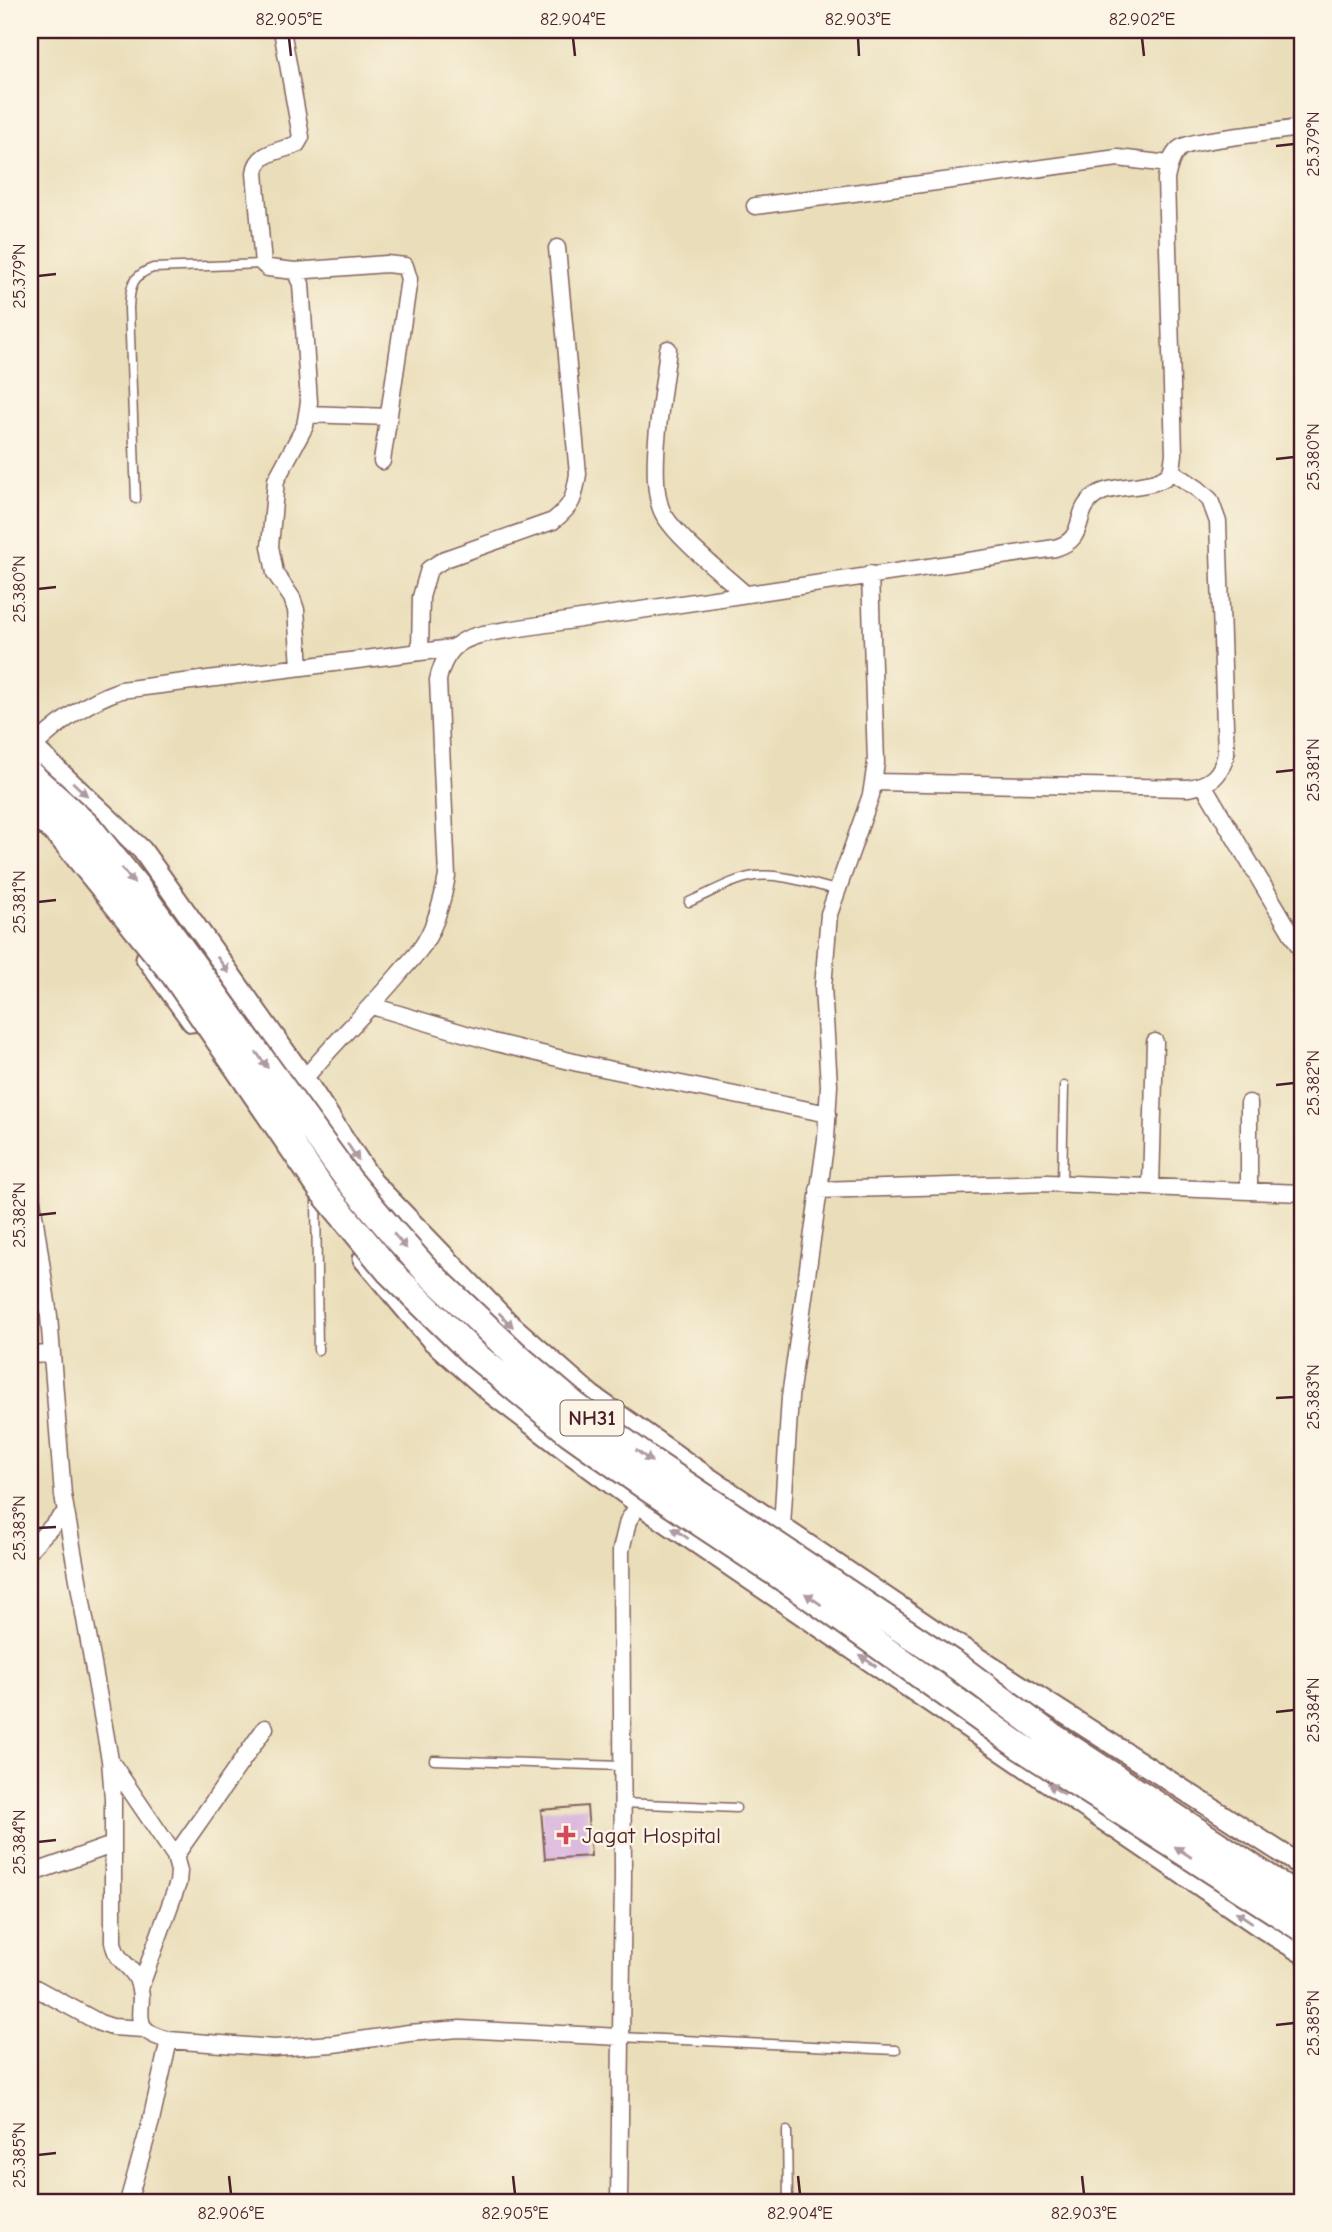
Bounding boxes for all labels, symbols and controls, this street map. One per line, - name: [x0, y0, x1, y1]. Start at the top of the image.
- text: 82.905°E: [255, 9, 323, 30]
- text: 82.904°E: [540, 9, 606, 30]
- text: 82.903°E: [825, 9, 891, 30]
- text: 82.902°E: [1109, 9, 1175, 30]
- text: 25.379°N: [1303, 111, 1324, 177]
- text: 25.379°N: [9, 243, 30, 309]
- text: 25.380°N: [1303, 423, 1324, 491]
- text: 25.380°N: [9, 555, 30, 623]
- text: 25.381°N: [1303, 738, 1324, 802]
- one-way arrow: [71, 781, 88, 797]
- one-way arrow: [120, 868, 135, 885]
- text: 25.381°N: [9, 870, 30, 934]
- one-way arrow: [216, 956, 230, 974]
- text: 25.382°N: [1303, 1050, 1324, 1116]
- one-way arrow: [255, 1051, 269, 1069]
- one-way arrow: [347, 1142, 360, 1162]
- text: 25.382°N: [9, 1182, 30, 1248]
- one-way arrow: [392, 1232, 408, 1250]
- one-way arrow: [497, 1311, 514, 1327]
- text: 25.383°N: [1303, 1364, 1324, 1430]
- road number: NH31: [560, 1400, 624, 1436]
- one-way arrow: [635, 1448, 653, 1462]
- text: 25.383°N: [9, 1495, 30, 1561]
- one-way arrow: [670, 1526, 690, 1539]
- one-way arrow: [804, 1592, 822, 1606]
- one-way arrow: [859, 1654, 877, 1668]
- text: 25.384°N: [1303, 1677, 1324, 1743]
- one-way arrow: [1047, 1782, 1065, 1796]
- text: 25.384°N: [9, 1809, 30, 1875]
- place label: Jagat Hospital: [582, 1822, 721, 1849]
- marker: Jagat Hospital: [556, 1825, 576, 1845]
- one-way arrow: [1173, 1845, 1192, 1858]
- one-way arrow: [1235, 1910, 1253, 1924]
- text: 25.385°N: [1303, 1990, 1324, 2056]
- text: 25.385°N: [9, 2122, 30, 2188]
- text: 82.906°E: [197, 2203, 265, 2224]
- text: 82.905°E: [481, 2203, 549, 2224]
- text: 82.904°E: [767, 2203, 833, 2224]
- text: 82.903°E: [1051, 2203, 1117, 2224]

